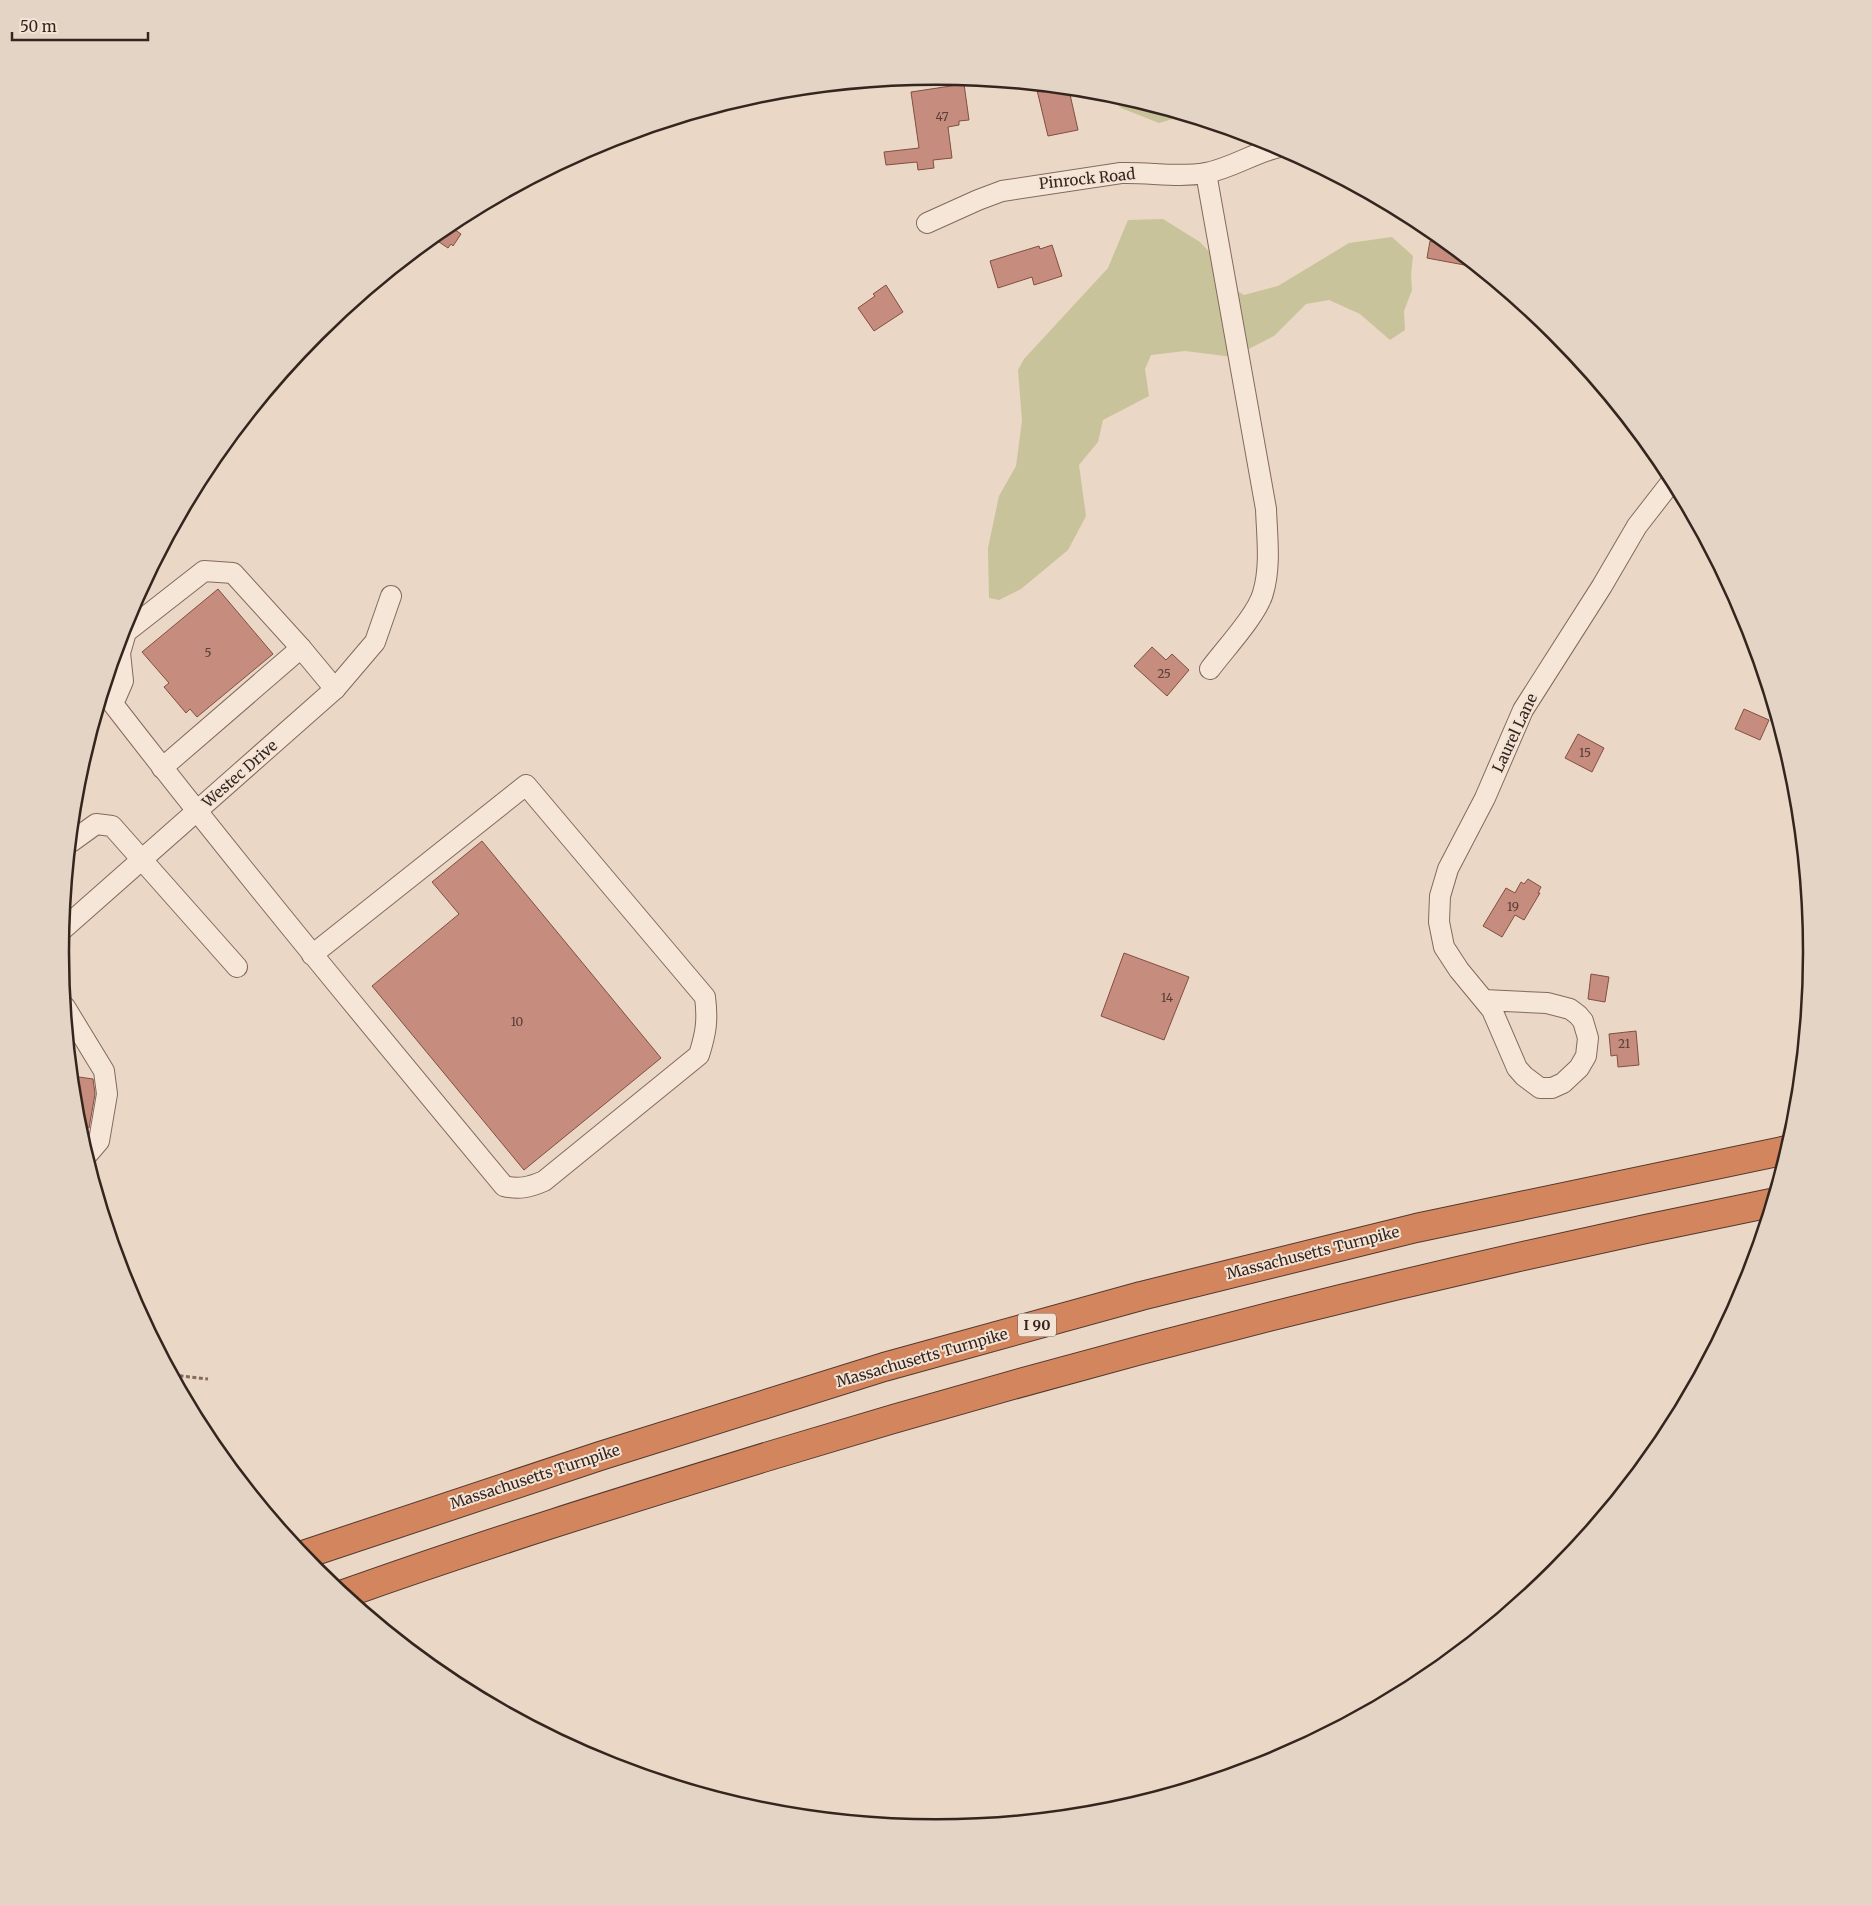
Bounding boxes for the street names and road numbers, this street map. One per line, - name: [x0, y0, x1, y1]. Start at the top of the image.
- street label: Pinrock Road: [1038, 164, 1136, 193]
- street label: Laurel Lane: [1488, 690, 1541, 775]
- street label: Westec Drive: [197, 736, 281, 812]
- street label: Massachusetts Turnpike: [1224, 1222, 1401, 1283]
- road number: I 90: [1018, 1314, 1056, 1336]
- street label: Massachusetts Turnpike: [834, 1324, 1010, 1391]
- street label: Massachusetts Turnpike: [448, 1440, 622, 1513]

